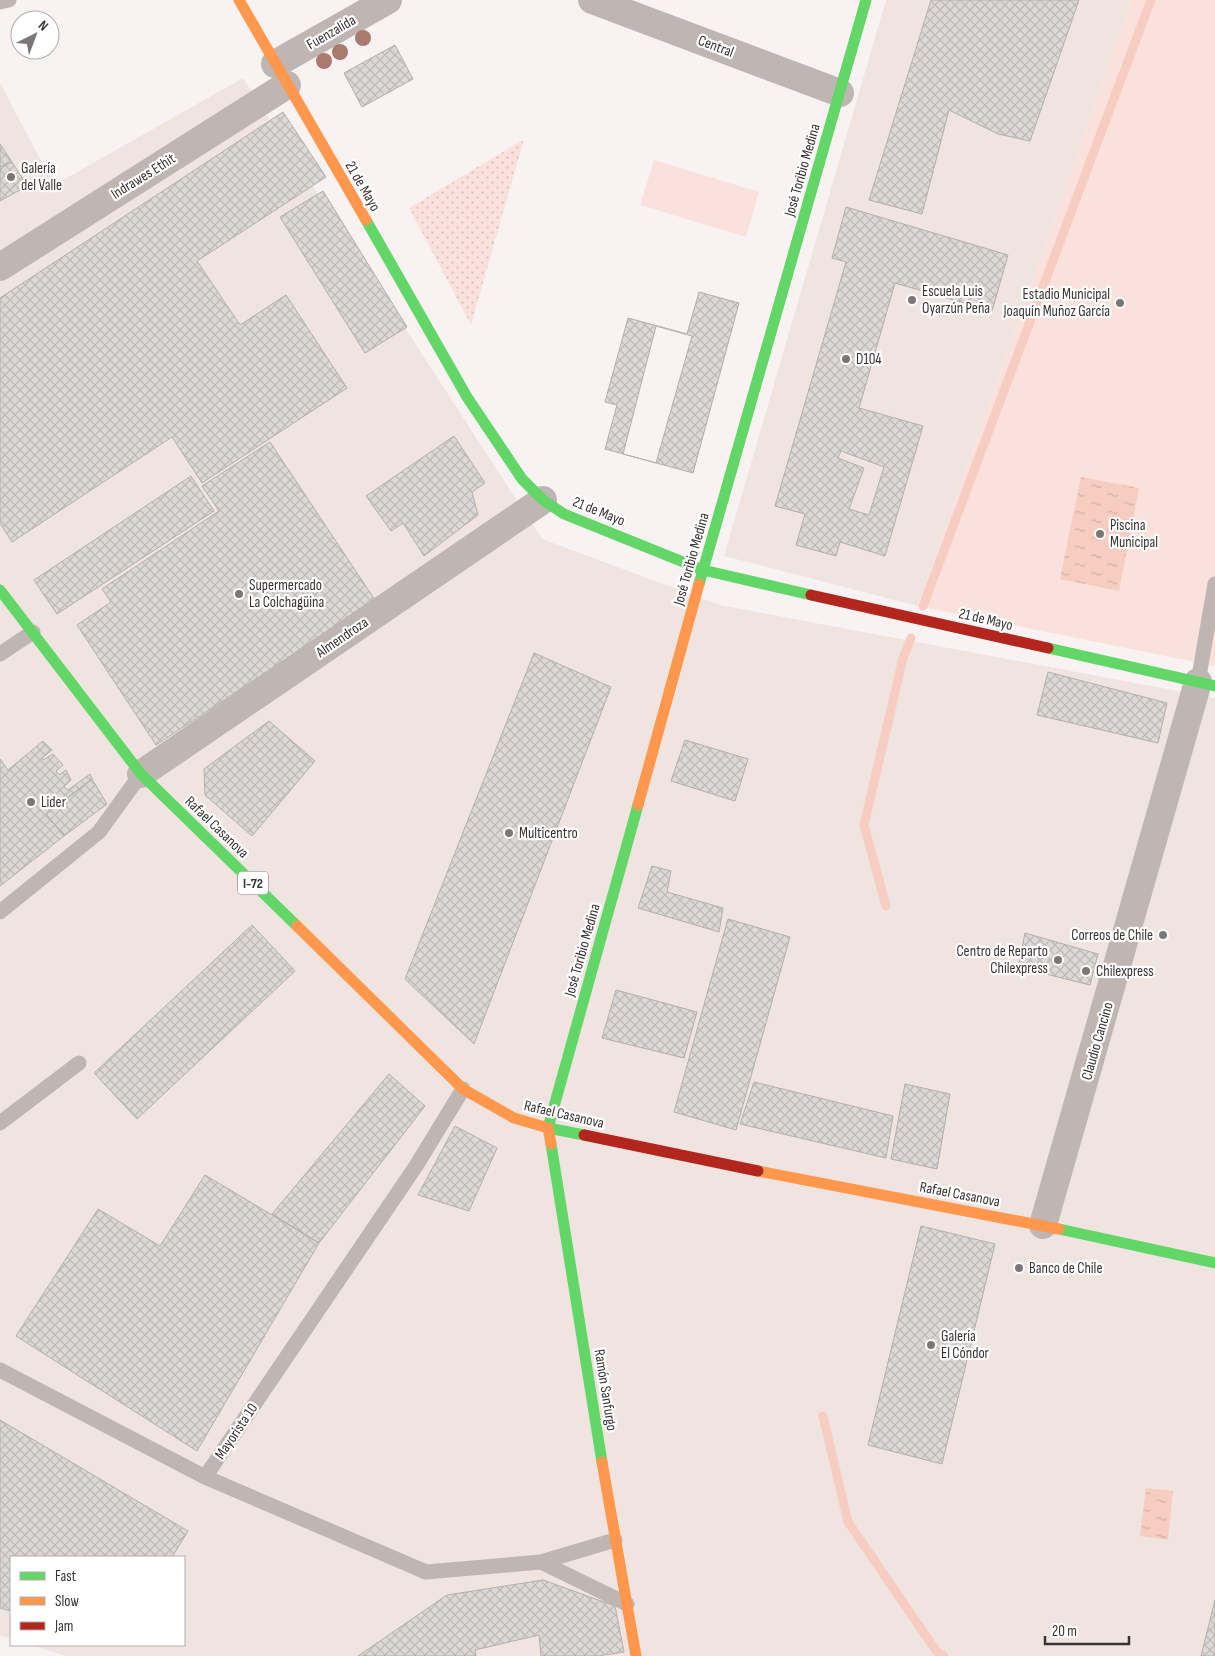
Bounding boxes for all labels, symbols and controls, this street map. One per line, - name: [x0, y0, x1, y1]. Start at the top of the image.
- north arrow: [10, 10, 60, 60]
- street label: Fuenzalida: [303, 11, 359, 54]
- text: N: [35, 17, 52, 35]
- street label: Central: [695, 31, 736, 62]
- street label: José Toribio Medina: [780, 121, 825, 220]
- street label: Indrawes Ethit: [108, 149, 179, 204]
- street label: 21 de Mayo: [341, 158, 385, 215]
- place label: Galería del Valle: [21, 159, 62, 195]
- marker: Galería del Valle: [5, 171, 17, 183]
- place label: Escuela Luis Oyarzún Peña: [922, 282, 990, 318]
- place label: Estadio Municipal Joaquín Muñoz García: [1003, 285, 1110, 321]
- marker: Escuela Luis Oyarzún Peña: [906, 294, 918, 306]
- marker: Estadio Municipal Joaquín Muñoz García: [1114, 297, 1126, 309]
- place label: D104: [856, 350, 882, 369]
- marker: D104: [840, 353, 852, 365]
- street label: 21 de Mayo: [570, 492, 628, 531]
- street label: José Toribio Medina: [669, 510, 714, 609]
- place label: Piscina Municipal: [1110, 516, 1158, 552]
- marker: Piscina Municipal: [1094, 528, 1106, 540]
- place label: Supermercado La Colchagüina: [249, 576, 325, 612]
- marker: Supermercado La Colchagüina: [233, 588, 245, 600]
- street label: 21 de Mayo: [957, 604, 1015, 635]
- street label: Almendroza: [312, 613, 372, 662]
- street label: Rafael Casanova: [181, 792, 253, 863]
- place label: Lider: [41, 793, 67, 812]
- marker: Lider: [25, 796, 37, 808]
- place label: Multicentro: [519, 824, 578, 843]
- marker: Multicentro: [503, 827, 515, 839]
- road number: I-72: [238, 871, 268, 894]
- street label: José Toribio Medina: [560, 901, 605, 1000]
- place label: Correos de Chile: [1071, 926, 1153, 945]
- marker: Correos de Chile: [1157, 929, 1169, 941]
- place label: Centro de Reparto Chilexpress: [956, 942, 1048, 978]
- marker: Centro de Reparto Chilexpress: [1052, 954, 1064, 966]
- place label: Chilexpress: [1096, 962, 1154, 981]
- marker: Chilexpress: [1080, 965, 1092, 977]
- street label: Claudio Cancino: [1077, 1000, 1118, 1082]
- street label: Rafael Casanova: [522, 1096, 606, 1133]
- street label: Rafael Casanova: [918, 1177, 1002, 1212]
- place label: Banco de Chile: [1029, 1259, 1102, 1278]
- marker: Banco de Chile: [1013, 1262, 1025, 1274]
- place label: Galería El Cóndor: [941, 1327, 990, 1363]
- marker: Galería El Cóndor: [925, 1339, 937, 1351]
- street label: Ramón Sanfurgo: [590, 1348, 621, 1432]
- street label: Mayorista 10: [211, 1400, 262, 1463]
- legend: [10, 1556, 185, 1646]
- text: Fast: [55, 1567, 77, 1586]
- text: Slow: [55, 1592, 79, 1611]
- scale bar: [1045, 1614, 1129, 1646]
- text: Jam: [54, 1617, 73, 1636]
- text: 20 m: [1052, 1622, 1077, 1641]

